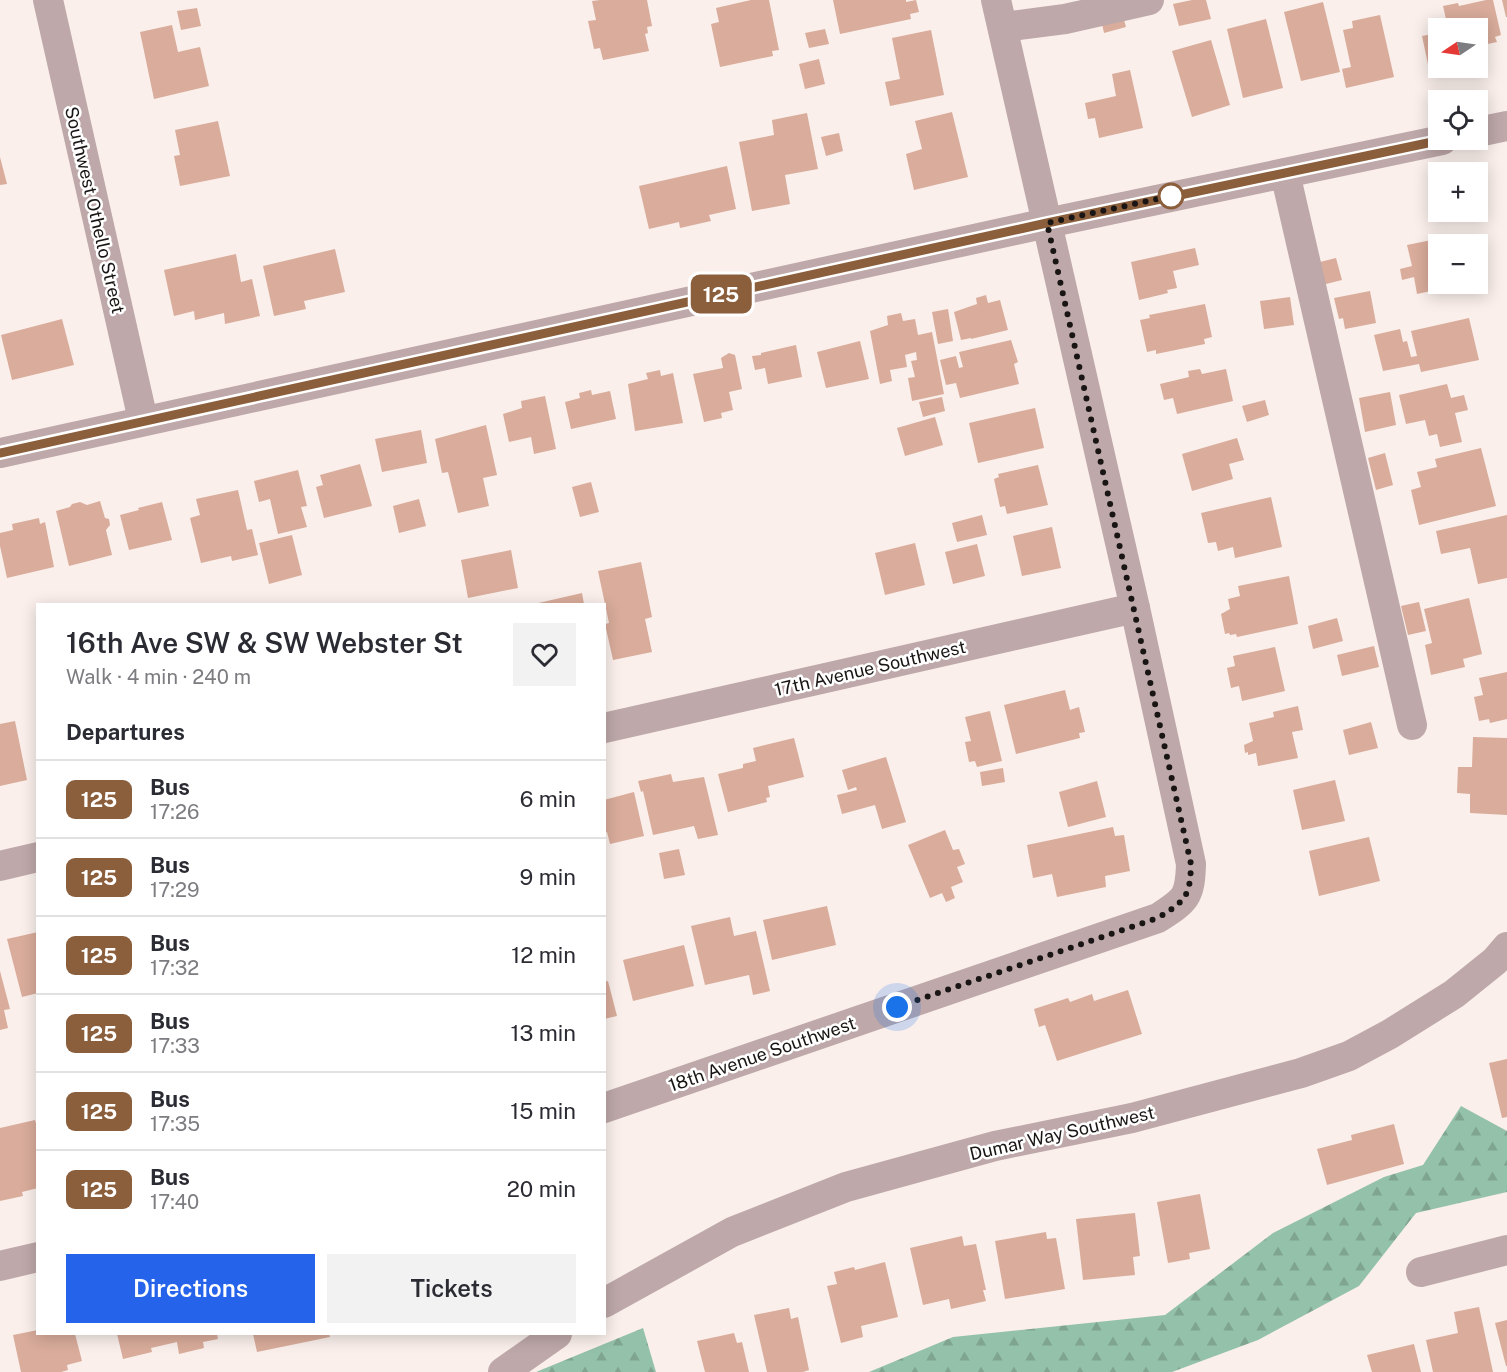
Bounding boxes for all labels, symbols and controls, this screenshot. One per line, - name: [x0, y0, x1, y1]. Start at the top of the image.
- north arrow: [1428, 18, 1488, 78]
- map controls: [1428, 18, 1488, 294]
- button: locate: [1428, 90, 1488, 150]
- street label: Southwest Othello Street: [61, 104, 129, 316]
- button: +: [1428, 162, 1488, 222]
- unlabelled marker: [1158, 183, 1184, 209]
- button: −: [1428, 234, 1488, 294]
- line badge: 125: [686, 274, 756, 314]
- text: 125: [703, 282, 739, 307]
- button: heart: [513, 623, 576, 686]
- text: 16th Ave SW & SW Webster St: [66, 626, 463, 659]
- street label: 17th Avenue Southwest: [772, 636, 968, 700]
- text: Walk · 4 min · 240 m: [66, 665, 251, 689]
- text: Departures: [66, 719, 185, 745]
- text: Bus: [150, 774, 190, 800]
- text: 6 min: [520, 786, 576, 812]
- text: 125: [81, 787, 117, 812]
- text: 17:26: [150, 800, 199, 824]
- text: Bus: [150, 852, 190, 878]
- text: 9 min: [520, 864, 576, 890]
- text: 125: [81, 865, 117, 890]
- text: 17:29: [150, 878, 199, 902]
- text: Bus: [150, 930, 190, 956]
- text: 12 min: [511, 942, 576, 968]
- text: 125: [81, 943, 117, 968]
- text: 17:32: [150, 956, 199, 980]
- your location: [882, 992, 912, 1022]
- text: Bus: [150, 1008, 190, 1034]
- street label: 18th Avenue Southwest: [666, 1012, 858, 1096]
- text: 13 min: [511, 1020, 576, 1046]
- text: 125: [81, 1021, 117, 1046]
- text: 17:33: [150, 1034, 200, 1058]
- text: Bus: [150, 1086, 190, 1112]
- text: 15 min: [510, 1098, 576, 1124]
- text: 125: [81, 1099, 117, 1124]
- street label: Dumar Way Southwest: [967, 1101, 1157, 1165]
- text: 17:35: [150, 1112, 200, 1136]
- text: Bus: [150, 1164, 190, 1190]
- text: 20 min: [507, 1176, 576, 1202]
- text: 125: [81, 1177, 117, 1202]
- text: 17:40: [150, 1190, 199, 1214]
- button: Directions: [66, 1254, 315, 1323]
- button: Tickets: [327, 1254, 576, 1323]

